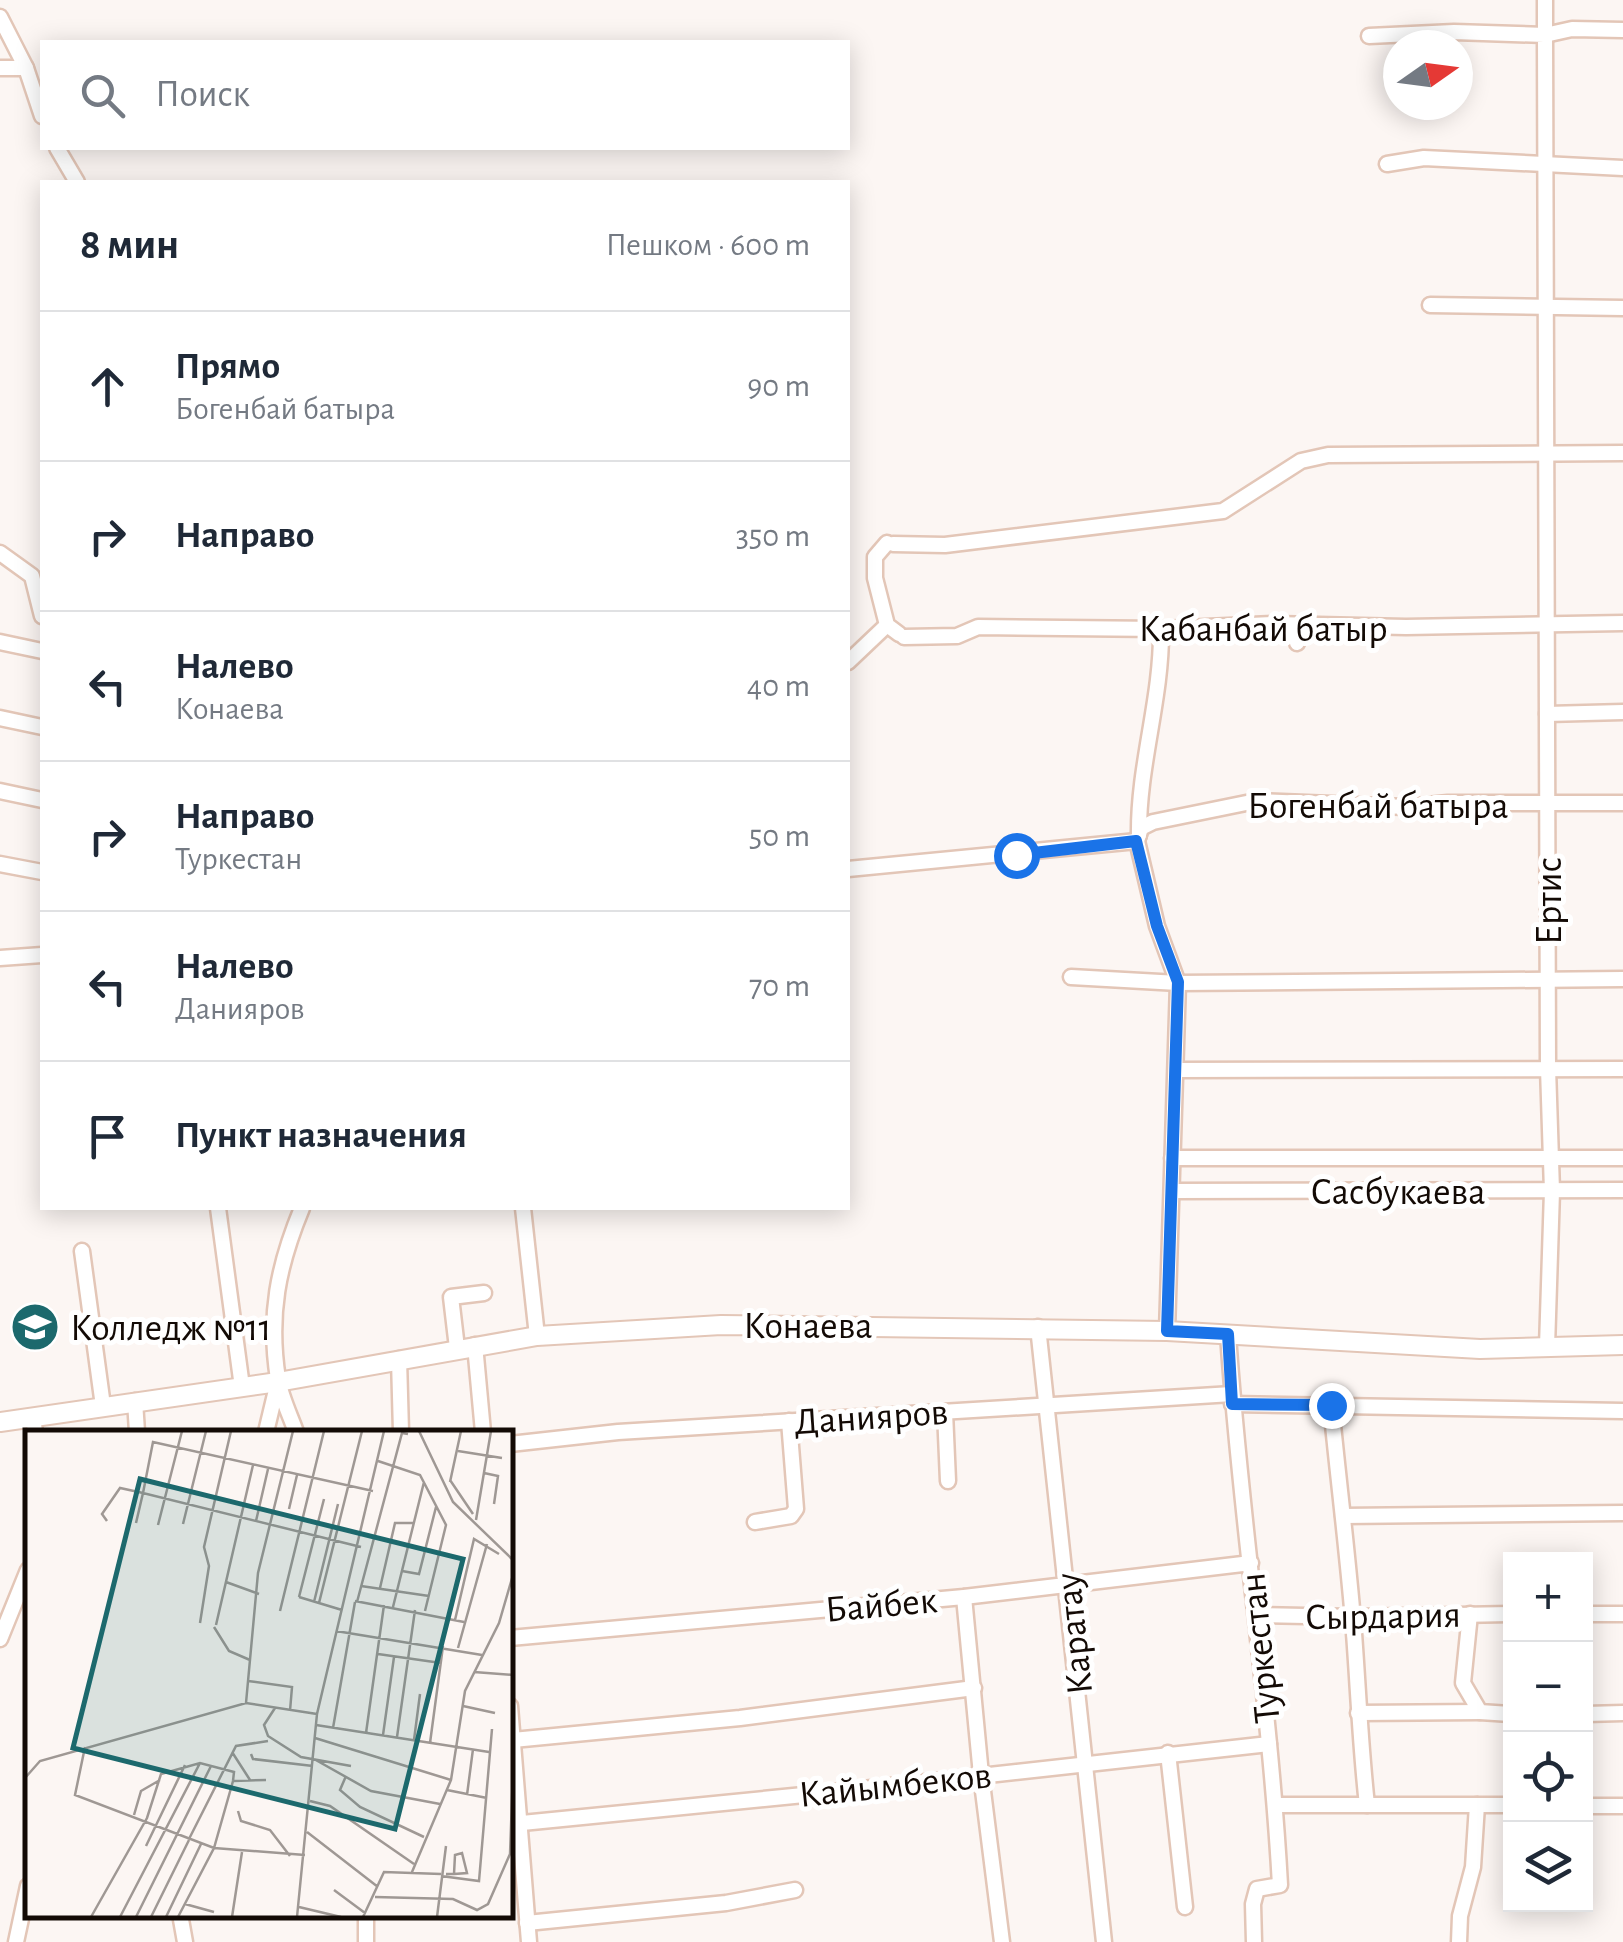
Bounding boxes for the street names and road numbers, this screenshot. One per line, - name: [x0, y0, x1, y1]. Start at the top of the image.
- street label: Кабанбай батыр: [1138, 611, 1388, 649]
- street label: Богенбай батыра: [1247, 788, 1509, 826]
- street label: Ертис: [1531, 857, 1569, 945]
- street label: Сасбукаева: [1310, 1174, 1486, 1212]
- street label: Конаева: [743, 1308, 873, 1346]
- street label: Данияров: [793, 1394, 949, 1442]
- street label: Каратау: [1050, 1571, 1100, 1696]
- street label: Туркестан: [1234, 1571, 1288, 1725]
- street label: Байбек: [824, 1582, 939, 1630]
- street label: Сырдария: [1305, 1597, 1461, 1637]
- street label: Кайымбеков: [797, 1757, 993, 1815]

